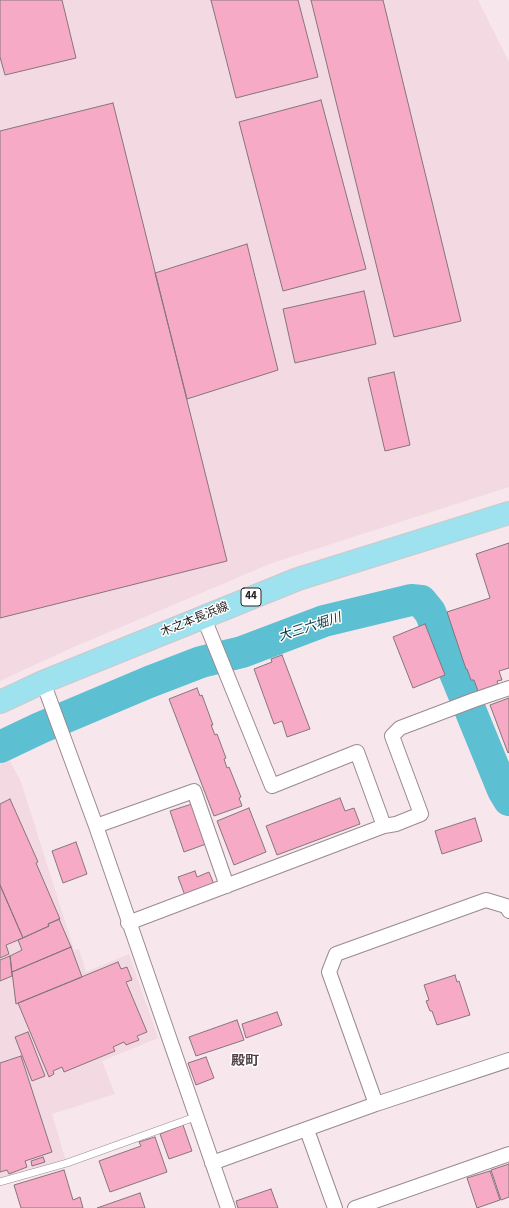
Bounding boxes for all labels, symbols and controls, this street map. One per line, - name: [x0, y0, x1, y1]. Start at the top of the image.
- road number: 44: [241, 588, 261, 606]
- street label: 木之本長浜線: [159, 600, 231, 640]
- water label: 大三六堀川: [277, 611, 343, 645]
- district label: 殿町: [231, 1054, 259, 1070]

